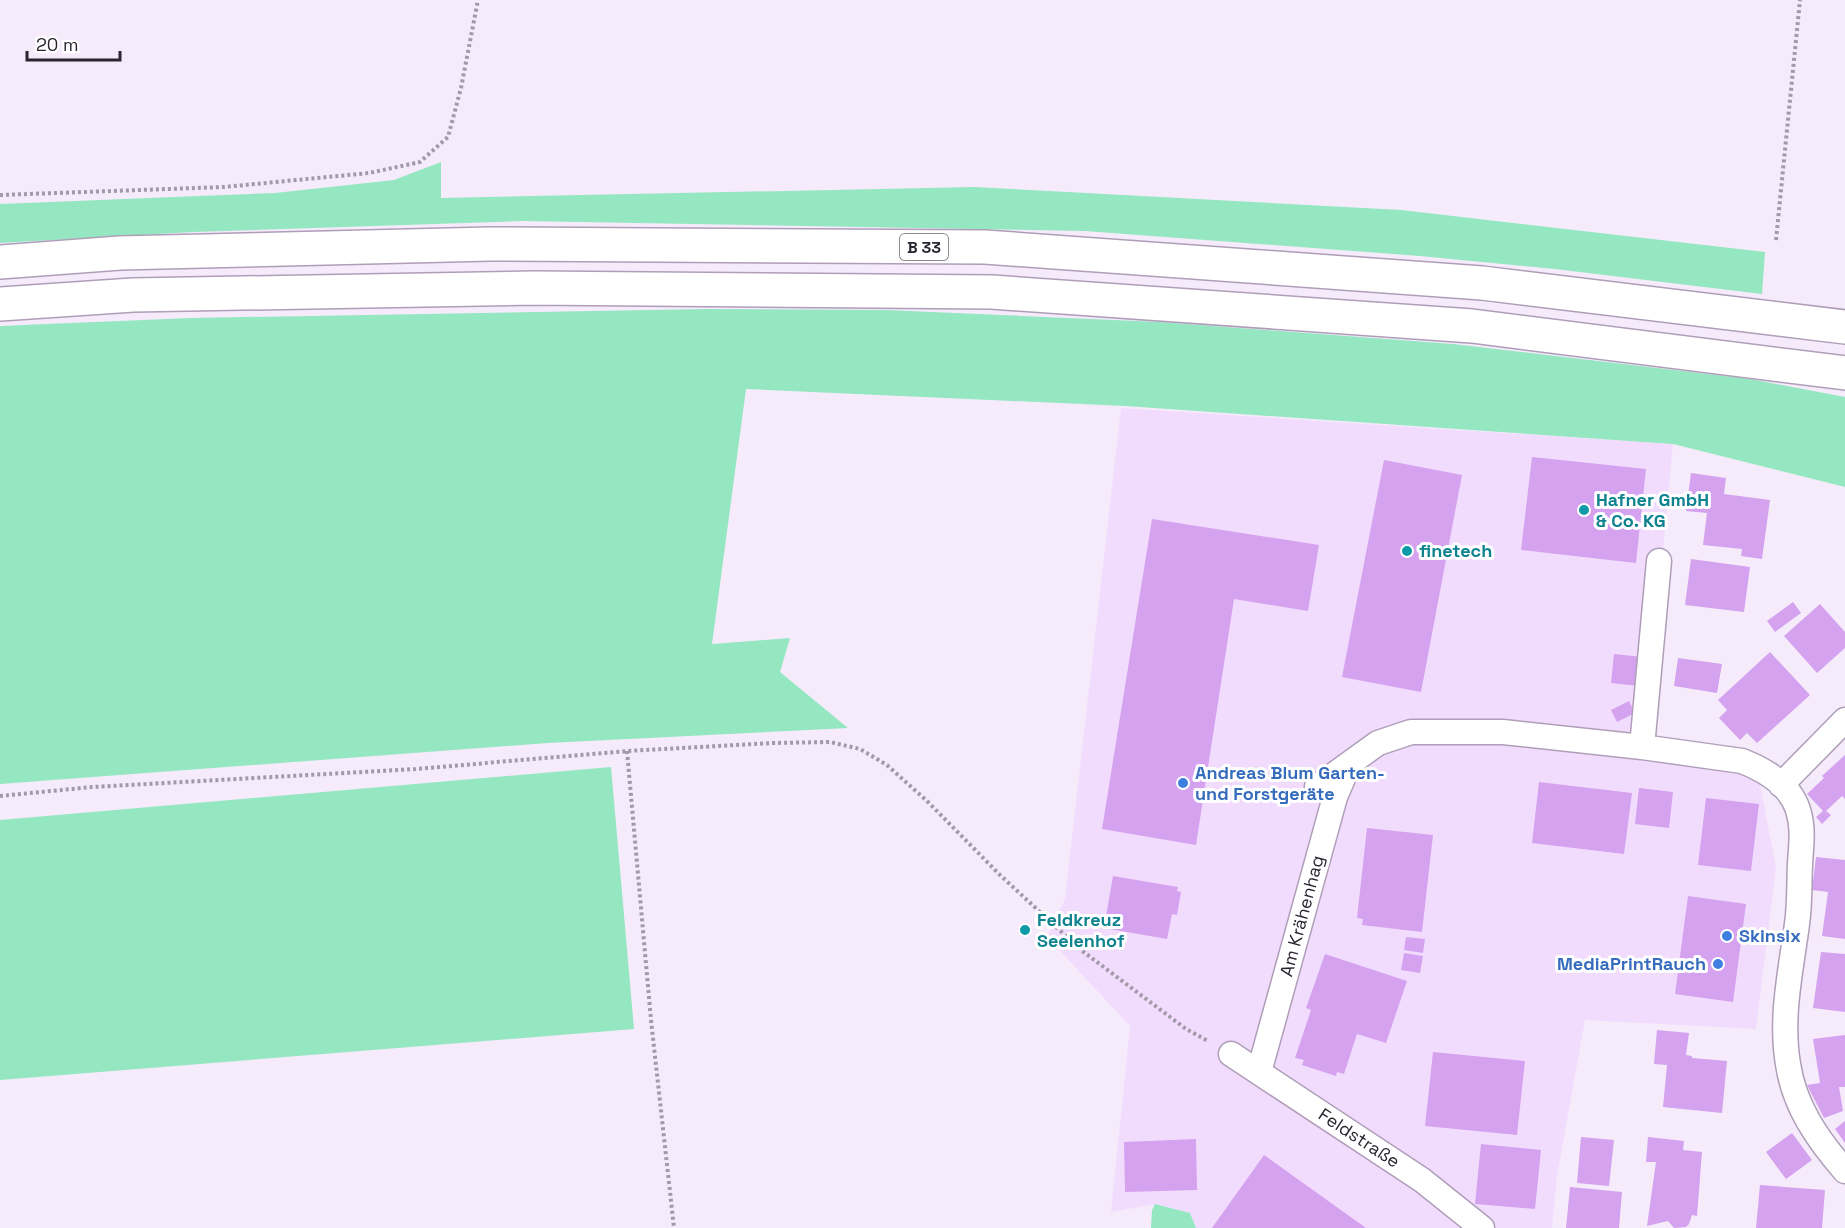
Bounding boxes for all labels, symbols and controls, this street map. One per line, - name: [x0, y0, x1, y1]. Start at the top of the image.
- scale bar: [27, 24, 120, 62]
- text: 20 m: [36, 33, 79, 56]
- road number: B 33: [900, 234, 948, 260]
- place label: Hafner GmbH & Co. KG: [1596, 488, 1709, 532]
- marker: Hafner GmbH & Co. KG: [1577, 503, 1591, 517]
- place label: finetech: [1419, 539, 1492, 562]
- marker: finetech: [1400, 544, 1414, 558]
- place label: Andreas Blum Garten- und Forstgeräte: [1195, 761, 1385, 805]
- marker: Andreas Blum Garten- und Forstgeräte: [1176, 776, 1190, 790]
- street label: Am Krähenhag: [1274, 853, 1329, 979]
- place label: Feldkreuz Seelenhof: [1037, 908, 1125, 952]
- marker: Feldkreuz Seelenhof: [1018, 923, 1032, 937]
- place label: Skinsix: [1739, 924, 1801, 947]
- marker: Skinsix: [1720, 929, 1734, 943]
- place label: MediaPrintRauch: [1557, 952, 1706, 975]
- marker: MediaPrintRauch: [1711, 957, 1725, 971]
- street label: Feldstraße: [1314, 1103, 1404, 1172]

